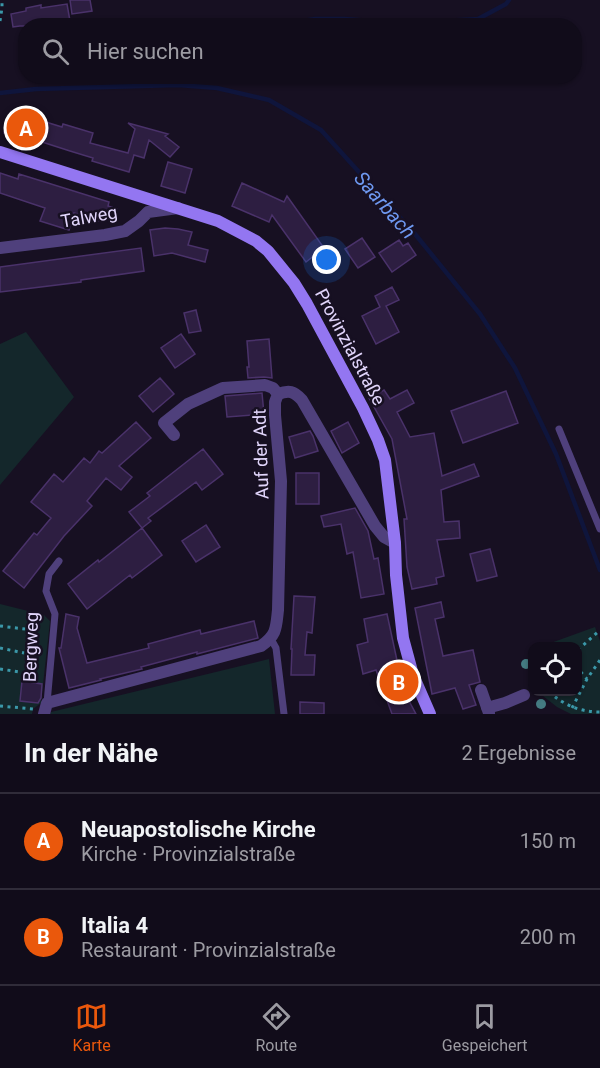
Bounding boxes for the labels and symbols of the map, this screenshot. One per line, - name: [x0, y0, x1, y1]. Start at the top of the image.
- pin: A: [6, 106, 46, 150]
- water label: Saarbach: [349, 166, 421, 244]
- street label: Talweg: [59, 201, 119, 232]
- your location: [312, 245, 341, 274]
- street label: Provinzialstraße: [311, 285, 390, 409]
- street label: Auf der Adt: [248, 408, 273, 500]
- street label: Bergweg: [19, 612, 42, 682]
- pin: B: [380, 660, 418, 704]

